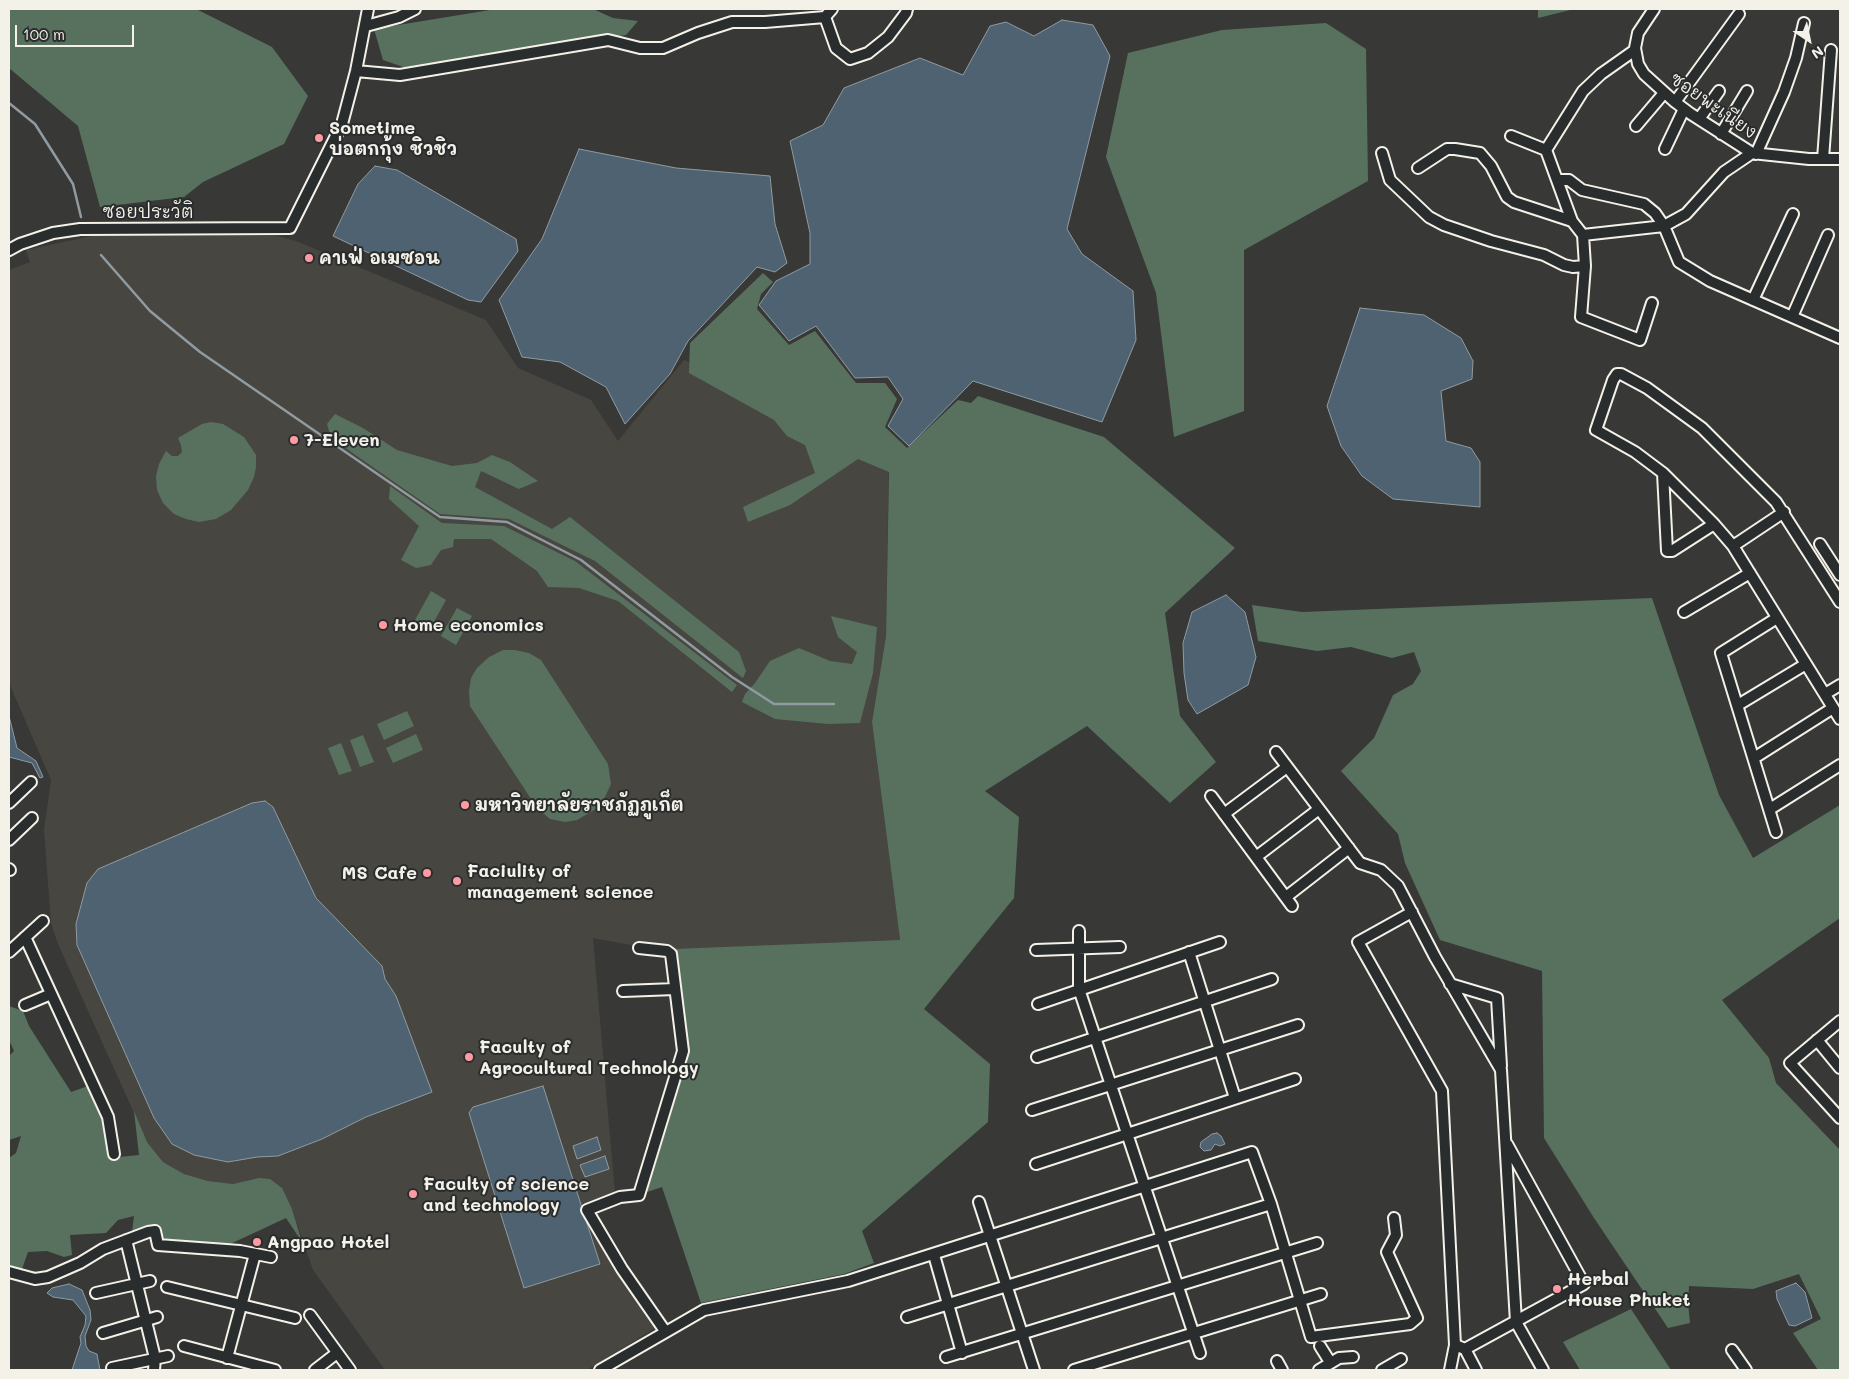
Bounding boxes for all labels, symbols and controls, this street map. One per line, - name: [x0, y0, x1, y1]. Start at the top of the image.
- scale bar: [18, 15, 136, 47]
- north arrow: [1784, 15, 1834, 65]
- text: 100 m: [23, 24, 65, 44]
- text: N: [1808, 42, 1827, 64]
- street label: ซอยพะเนียง: [1666, 68, 1760, 144]
- place label: Sometime บ่อตกกุ้ง ชิวชิว: [329, 117, 457, 160]
- marker: Sometime บ่อตกกุ้ง ชิวชิว: [313, 132, 325, 144]
- street label: ซอยประวัติ: [102, 201, 194, 223]
- place label: คาเฟ่ อเมซอน: [319, 247, 440, 269]
- marker: คาเฟ่ อเมซอน: [303, 252, 315, 264]
- place label: 7-Eleven: [304, 429, 380, 451]
- marker: 7-Eleven: [288, 434, 300, 446]
- place label: Home economics: [393, 614, 544, 636]
- marker: Home economics: [377, 619, 389, 631]
- place label: มหาวิทยาลัยราชภัฏภูเก็ต: [475, 794, 684, 816]
- marker: มหาวิทยาลัยราชภัฏภูเก็ต: [459, 799, 471, 811]
- place label: Faciulity of management science: [467, 860, 653, 902]
- place label: MS Cafe: [342, 862, 417, 884]
- marker: MS Cafe: [421, 867, 433, 879]
- marker: Faciulity of management science: [451, 875, 463, 887]
- place label: Faculty of Agrocultural Technology: [479, 1036, 699, 1078]
- marker: Faculty of Agrocultural Technology: [463, 1051, 475, 1063]
- place label: Faculty of science and technology: [423, 1173, 589, 1216]
- marker: Faculty of science and technology: [407, 1188, 419, 1200]
- place label: Angpao Hotel: [267, 1231, 389, 1253]
- marker: Angpao Hotel: [251, 1236, 263, 1248]
- place label: Herbal House Phuket: [1567, 1268, 1690, 1310]
- marker: Herbal House Phuket: [1551, 1283, 1563, 1295]

